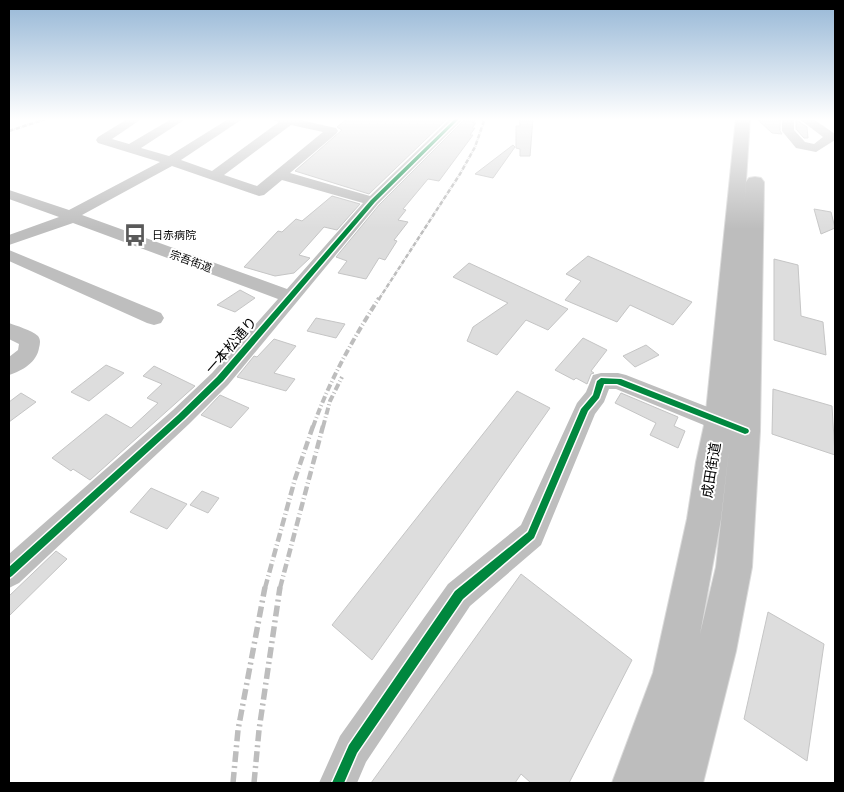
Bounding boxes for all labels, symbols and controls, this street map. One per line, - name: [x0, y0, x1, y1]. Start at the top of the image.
- bus stop icon: 日赤病院: [122, 222, 148, 248]
- place label: 日赤病院: [152, 228, 196, 241]
- street label: 宗吾街道: [168, 247, 214, 274]
- street label: 一本松通り: [201, 313, 260, 377]
- street label: 成田街道: [698, 441, 723, 499]

